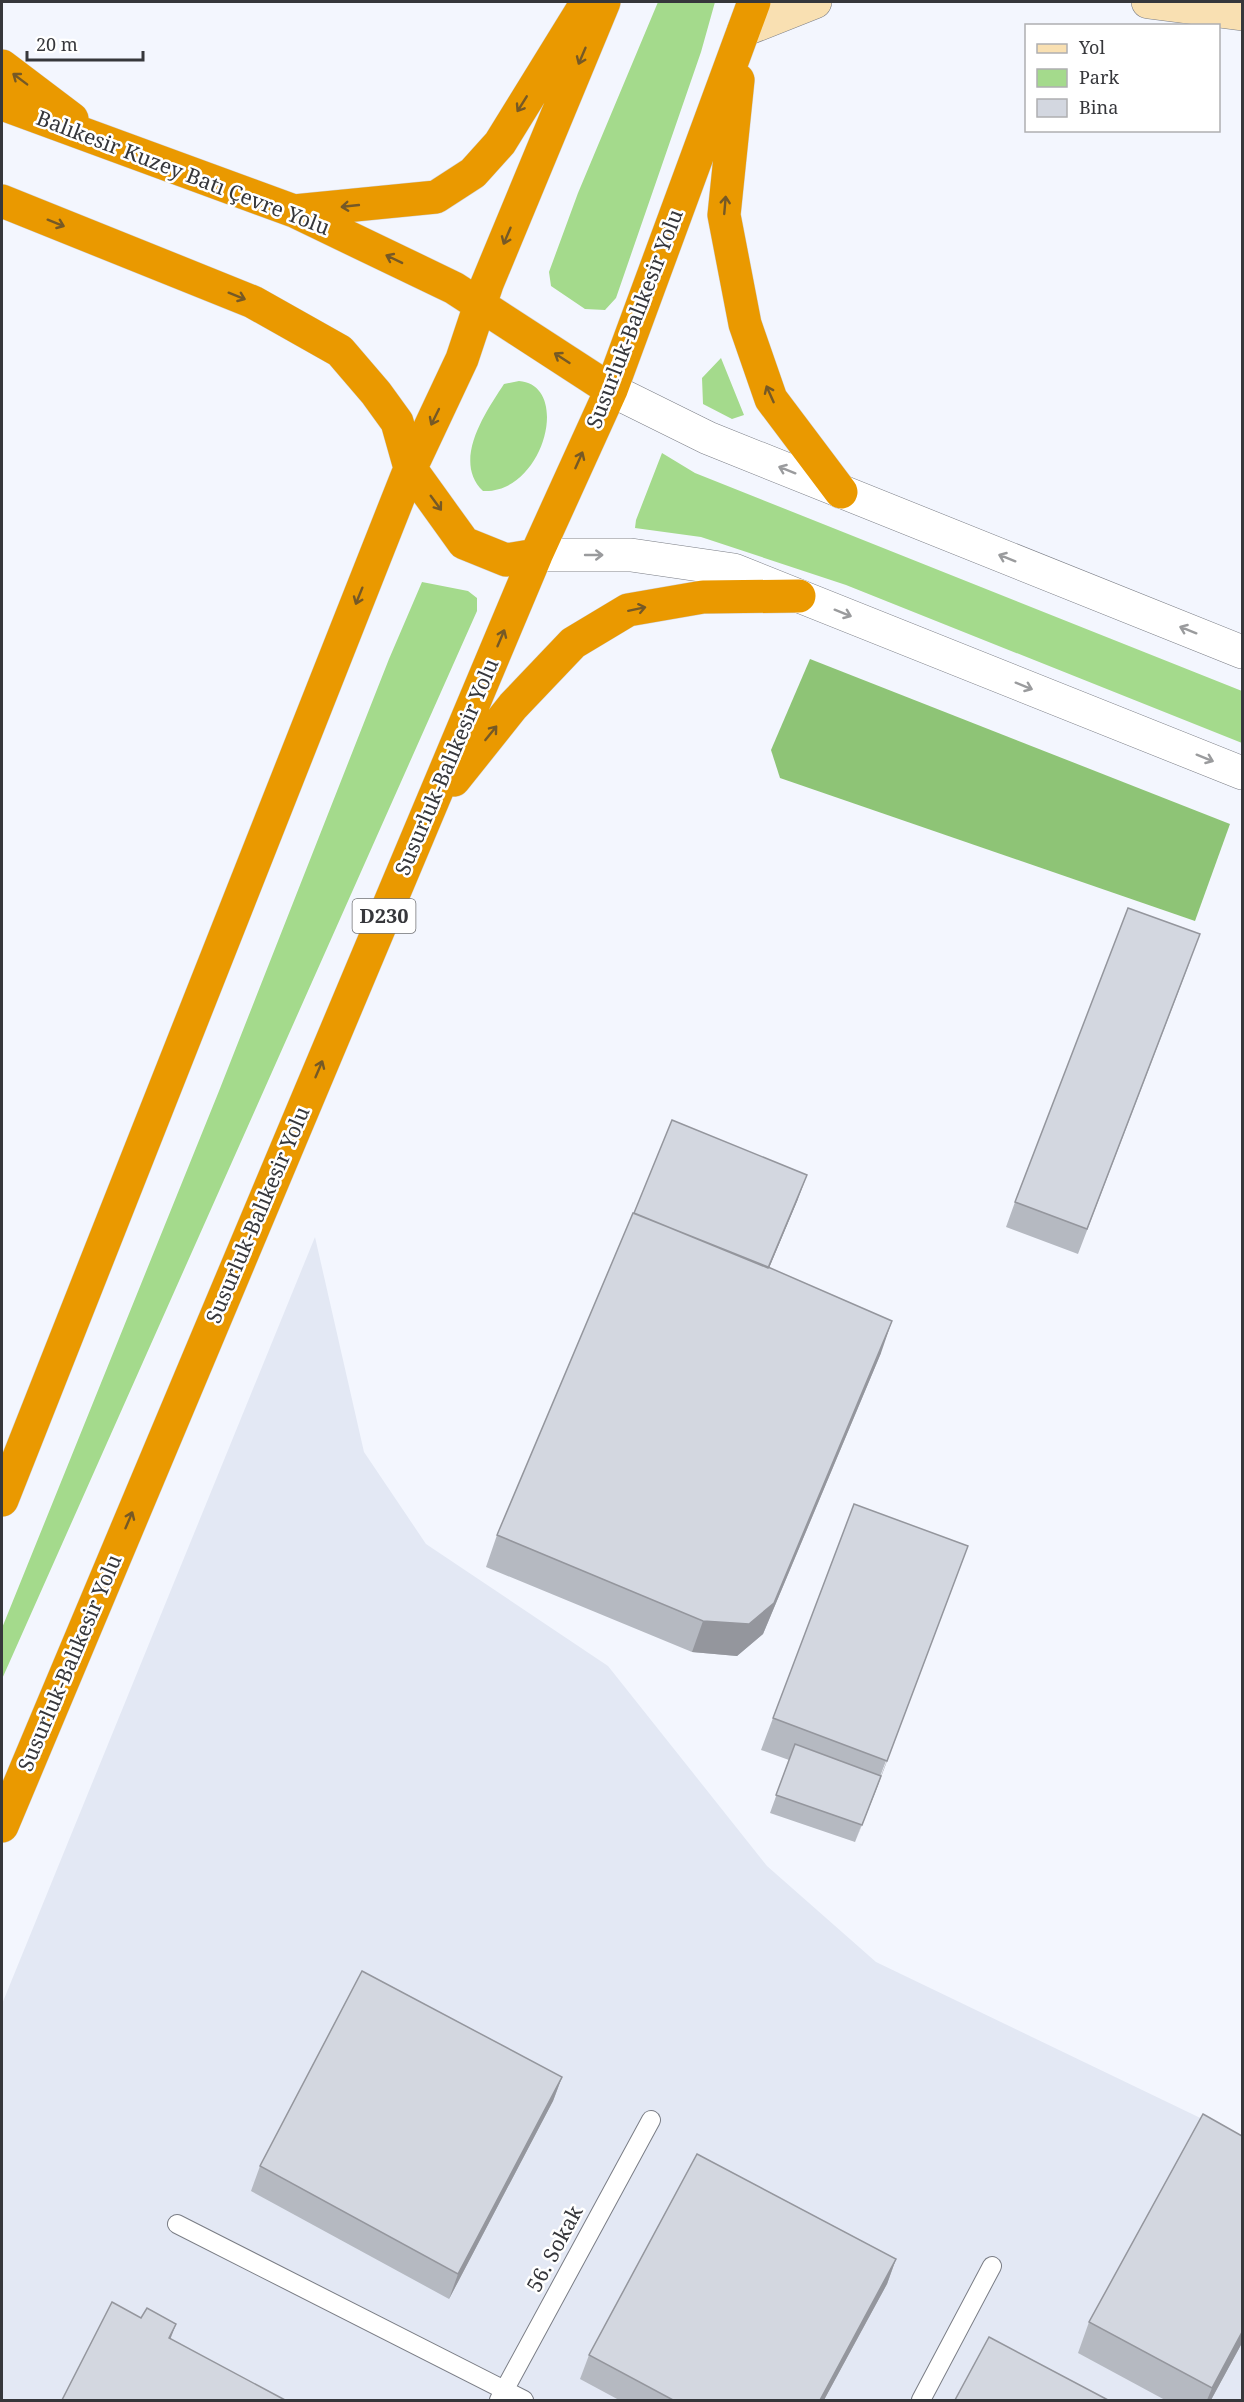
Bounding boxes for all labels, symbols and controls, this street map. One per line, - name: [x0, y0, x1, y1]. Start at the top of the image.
- scale bar: [27, 24, 142, 62]
- legend: [1025, 24, 1220, 132]
- text: 20 m: [36, 32, 78, 56]
- text: Yol: [1078, 35, 1105, 59]
- one-way arrow: [576, 46, 587, 64]
- text: Park: [1079, 65, 1119, 89]
- one-way arrow: [12, 73, 28, 86]
- text: Bina: [1079, 95, 1118, 119]
- one-way arrow: [516, 96, 529, 113]
- street label: Balıkesir Kuzey Batı Çevre Yolu: [33, 103, 334, 241]
- one-way arrow: [720, 196, 731, 216]
- one-way arrow: [340, 201, 360, 212]
- street label: Susurluk-Balıkesir Yolu: [579, 205, 689, 432]
- one-way arrow: [46, 218, 64, 229]
- one-way arrow: [501, 226, 512, 244]
- one-way arrow: [385, 253, 403, 265]
- one-way arrow: [227, 291, 245, 302]
- one-way arrow: [554, 352, 570, 364]
- one-way arrow: [764, 385, 776, 403]
- one-way arrow: [429, 407, 441, 425]
- one-way arrow: [574, 451, 585, 469]
- one-way arrow: [778, 464, 797, 475]
- one-way arrow: [430, 495, 442, 511]
- one-way arrow: [584, 549, 604, 561]
- one-way arrow: [998, 552, 1017, 563]
- one-way arrow: [353, 586, 364, 605]
- one-way arrow: [626, 603, 646, 614]
- one-way arrow: [833, 608, 852, 619]
- one-way arrow: [1179, 624, 1198, 635]
- one-way arrow: [496, 629, 507, 648]
- street label: Susurluk-Balıkesir Yolu: [388, 654, 505, 879]
- one-way arrow: [1014, 681, 1033, 692]
- one-way arrow: [484, 726, 497, 742]
- one-way arrow: [1195, 753, 1214, 764]
- road number: D230: [352, 899, 416, 933]
- one-way arrow: [314, 1061, 325, 1079]
- street label: Susurluk-Balıkesir Yolu: [199, 1102, 316, 1327]
- one-way arrow: [124, 1511, 135, 1530]
- street label: Susurluk-Balıkesir Yolu: [11, 1550, 128, 1775]
- street label: 56. Sokak: [520, 2200, 589, 2297]

